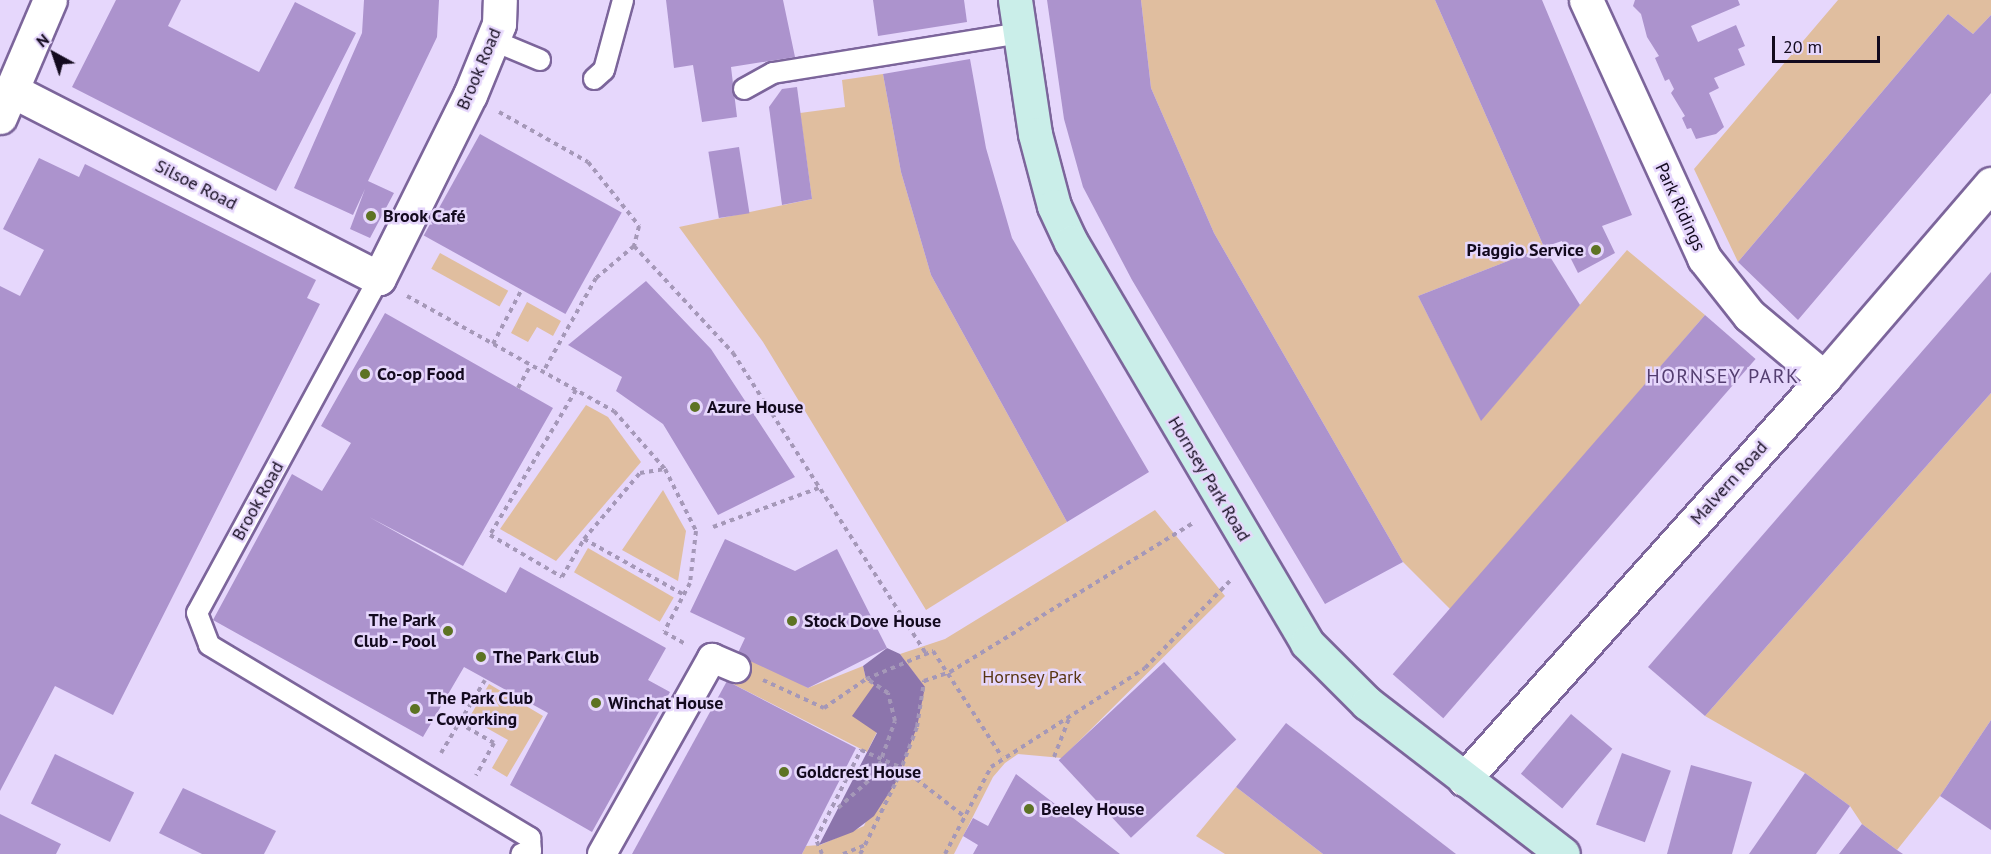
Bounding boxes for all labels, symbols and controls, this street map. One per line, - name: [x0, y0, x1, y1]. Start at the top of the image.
- north arrow: [24, 24, 84, 84]
- scale bar: [1775, 24, 1883, 62]
- street label: Brook Road: [452, 25, 506, 113]
- text: N: [32, 29, 53, 51]
- text: 20 m: [1783, 35, 1822, 58]
- street label: Silsoe Road: [151, 155, 241, 215]
- street label: Park Ridings: [1650, 159, 1710, 255]
- place label: Brook Café: [383, 205, 466, 227]
- marker: Brook Café: [364, 209, 378, 223]
- place label: Piaggio Service: [1467, 239, 1584, 261]
- marker: Piaggio Service: [1589, 243, 1603, 257]
- place label: Co-op Food: [377, 363, 465, 385]
- district label: HORNSEY PARK: [1646, 364, 1800, 388]
- marker: Co-op Food: [358, 367, 372, 381]
- place label: Azure House: [707, 396, 803, 418]
- marker: Azure House: [688, 400, 702, 414]
- street label: Hornsey Park Road: [1163, 412, 1255, 546]
- street label: Malvern Road: [1686, 437, 1772, 529]
- street label: Brook Road: [227, 458, 289, 544]
- place label: The Park Club - Pool: [351, 610, 436, 652]
- place label: Stock Dove House: [804, 610, 942, 632]
- marker: Stock Dove House: [785, 614, 799, 628]
- marker: The Park Club - Pool: [441, 624, 455, 638]
- place label: The Park Club: [493, 646, 600, 668]
- marker: The Park Club: [474, 650, 488, 664]
- park label: Hornsey Park: [982, 666, 1082, 688]
- place label: The Park Club - Coworking: [427, 688, 534, 730]
- place label: Winchat House: [608, 692, 723, 714]
- marker: Winchat House: [589, 696, 603, 710]
- marker: The Park Club - Coworking: [408, 702, 422, 716]
- place label: Goldcrest House: [796, 761, 921, 783]
- marker: Goldcrest House: [777, 765, 791, 779]
- place label: Beeley House: [1041, 798, 1145, 820]
- marker: Beeley House: [1022, 802, 1036, 816]

